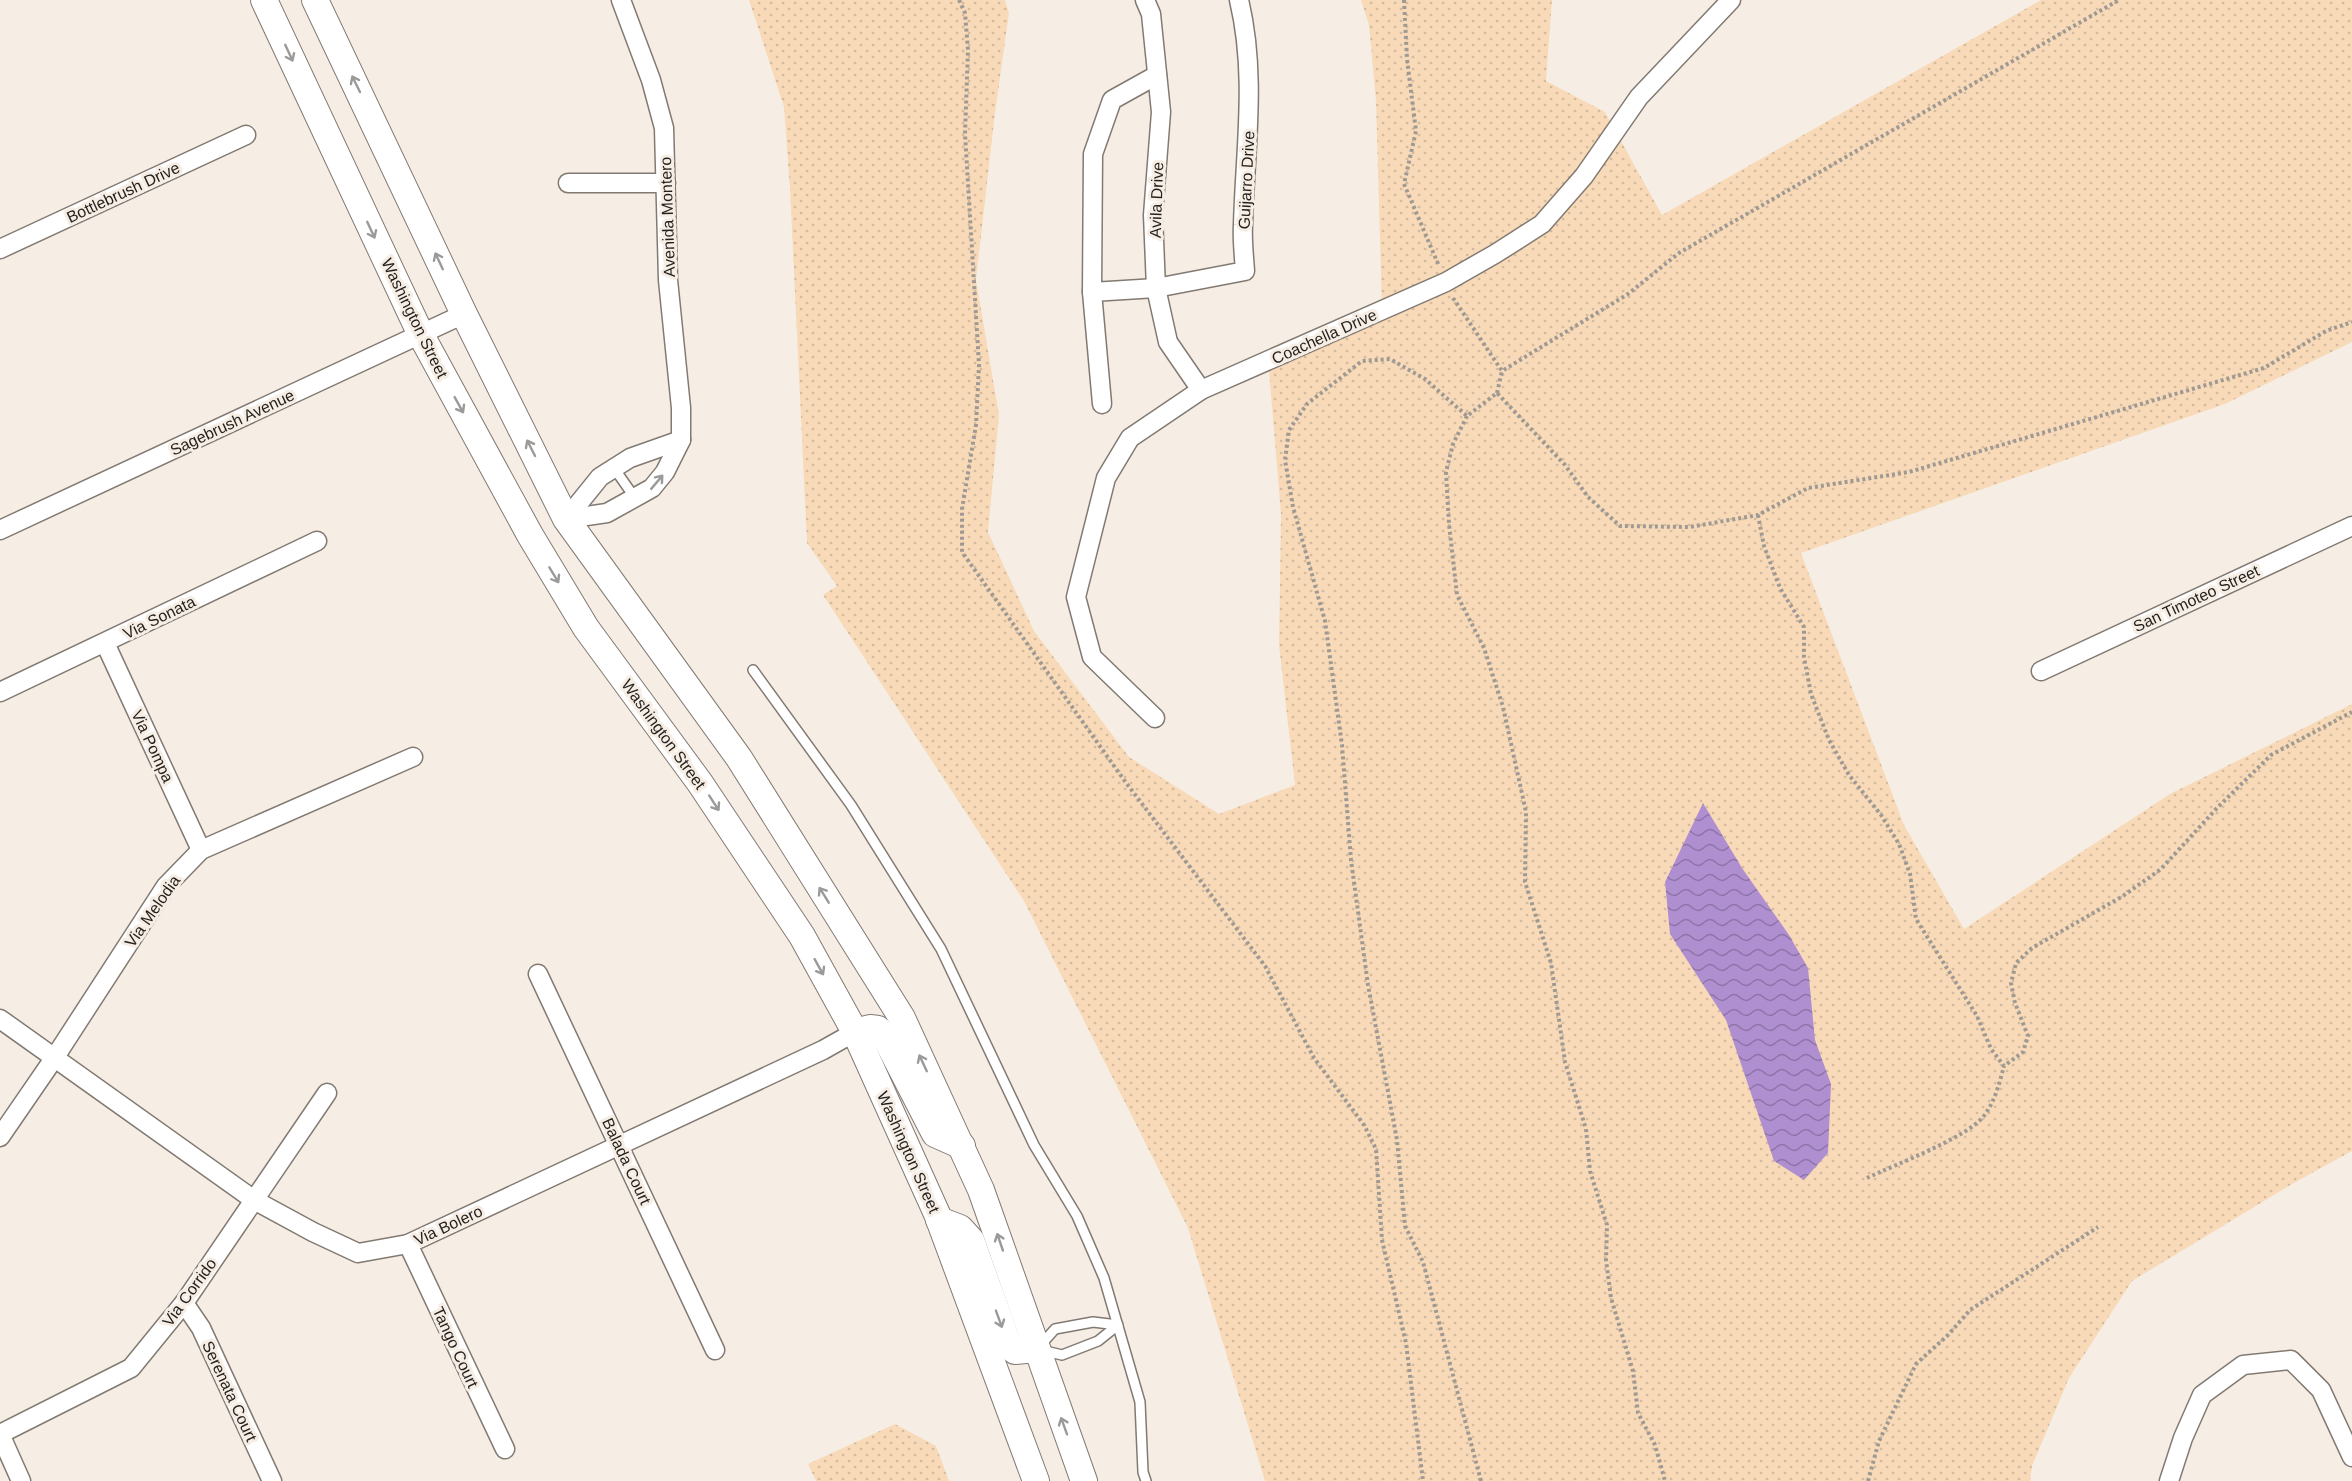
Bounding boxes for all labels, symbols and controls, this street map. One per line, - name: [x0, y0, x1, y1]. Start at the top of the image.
- one-way arrow: [284, 44, 296, 62]
- one-way arrow: [350, 76, 362, 94]
- street label: Guijarro Drive: [1235, 130, 1258, 230]
- street label: Avenida Montero: [657, 156, 678, 278]
- street label: Bottlebrush Drive: [64, 159, 183, 226]
- street label: Avila Drive: [1147, 162, 1166, 238]
- one-way arrow: [366, 220, 378, 238]
- one-way arrow: [433, 253, 444, 271]
- street label: Washington Street: [378, 256, 451, 381]
- street label: Coachella Drive: [1269, 306, 1379, 367]
- street label: Sagebrush Avenue: [167, 386, 297, 459]
- one-way arrow: [453, 396, 465, 413]
- one-way arrow: [525, 440, 536, 458]
- one-way arrow: [650, 474, 663, 490]
- street label: San Timoteo Street: [2131, 562, 2262, 635]
- one-way arrow: [548, 566, 560, 583]
- street label: Via Sonata: [120, 593, 198, 642]
- street label: Washington Street: [618, 676, 709, 793]
- street label: Via Pompa: [128, 707, 177, 785]
- one-way arrow: [708, 794, 720, 811]
- street label: Via Melodia: [122, 872, 183, 950]
- one-way arrow: [818, 887, 830, 904]
- one-way arrow: [813, 958, 825, 975]
- one-way arrow: [916, 1055, 928, 1073]
- street label: Washington Street: [874, 1089, 943, 1216]
- street label: Balada Court: [599, 1115, 654, 1208]
- street label: Via Bolero: [411, 1202, 485, 1249]
- one-way arrow: [993, 1233, 1004, 1252]
- street label: Via Corrido: [159, 1255, 220, 1330]
- street label: Tango Court: [429, 1304, 482, 1391]
- one-way arrow: [994, 1309, 1005, 1327]
- street label: Serenata Court: [199, 1338, 260, 1444]
- one-way arrow: [1058, 1417, 1069, 1436]

